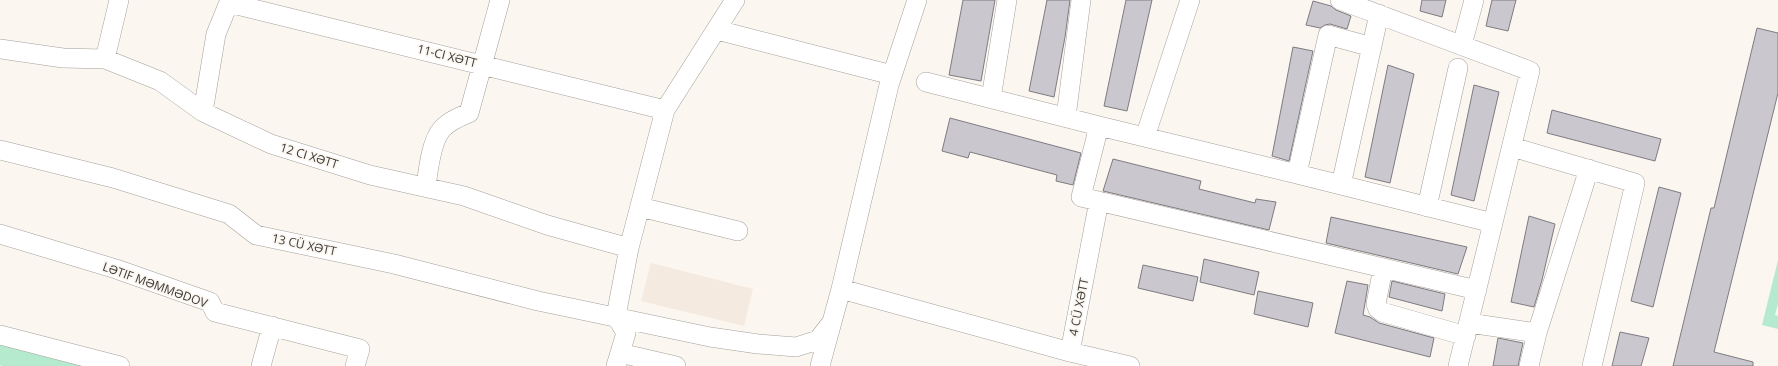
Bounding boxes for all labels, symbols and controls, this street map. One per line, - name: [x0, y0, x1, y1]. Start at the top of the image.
- street label: 11-CI XƏTT: [416, 40, 479, 71]
- street label: 12 CI XƏTT: [278, 139, 341, 173]
- street label: 13 CÜ XƏTT: [270, 229, 338, 260]
- street label: LƏTIF MƏMMƏDOV: [100, 258, 211, 312]
- street label: 4 CÜ XƏTT: [1065, 276, 1093, 337]

